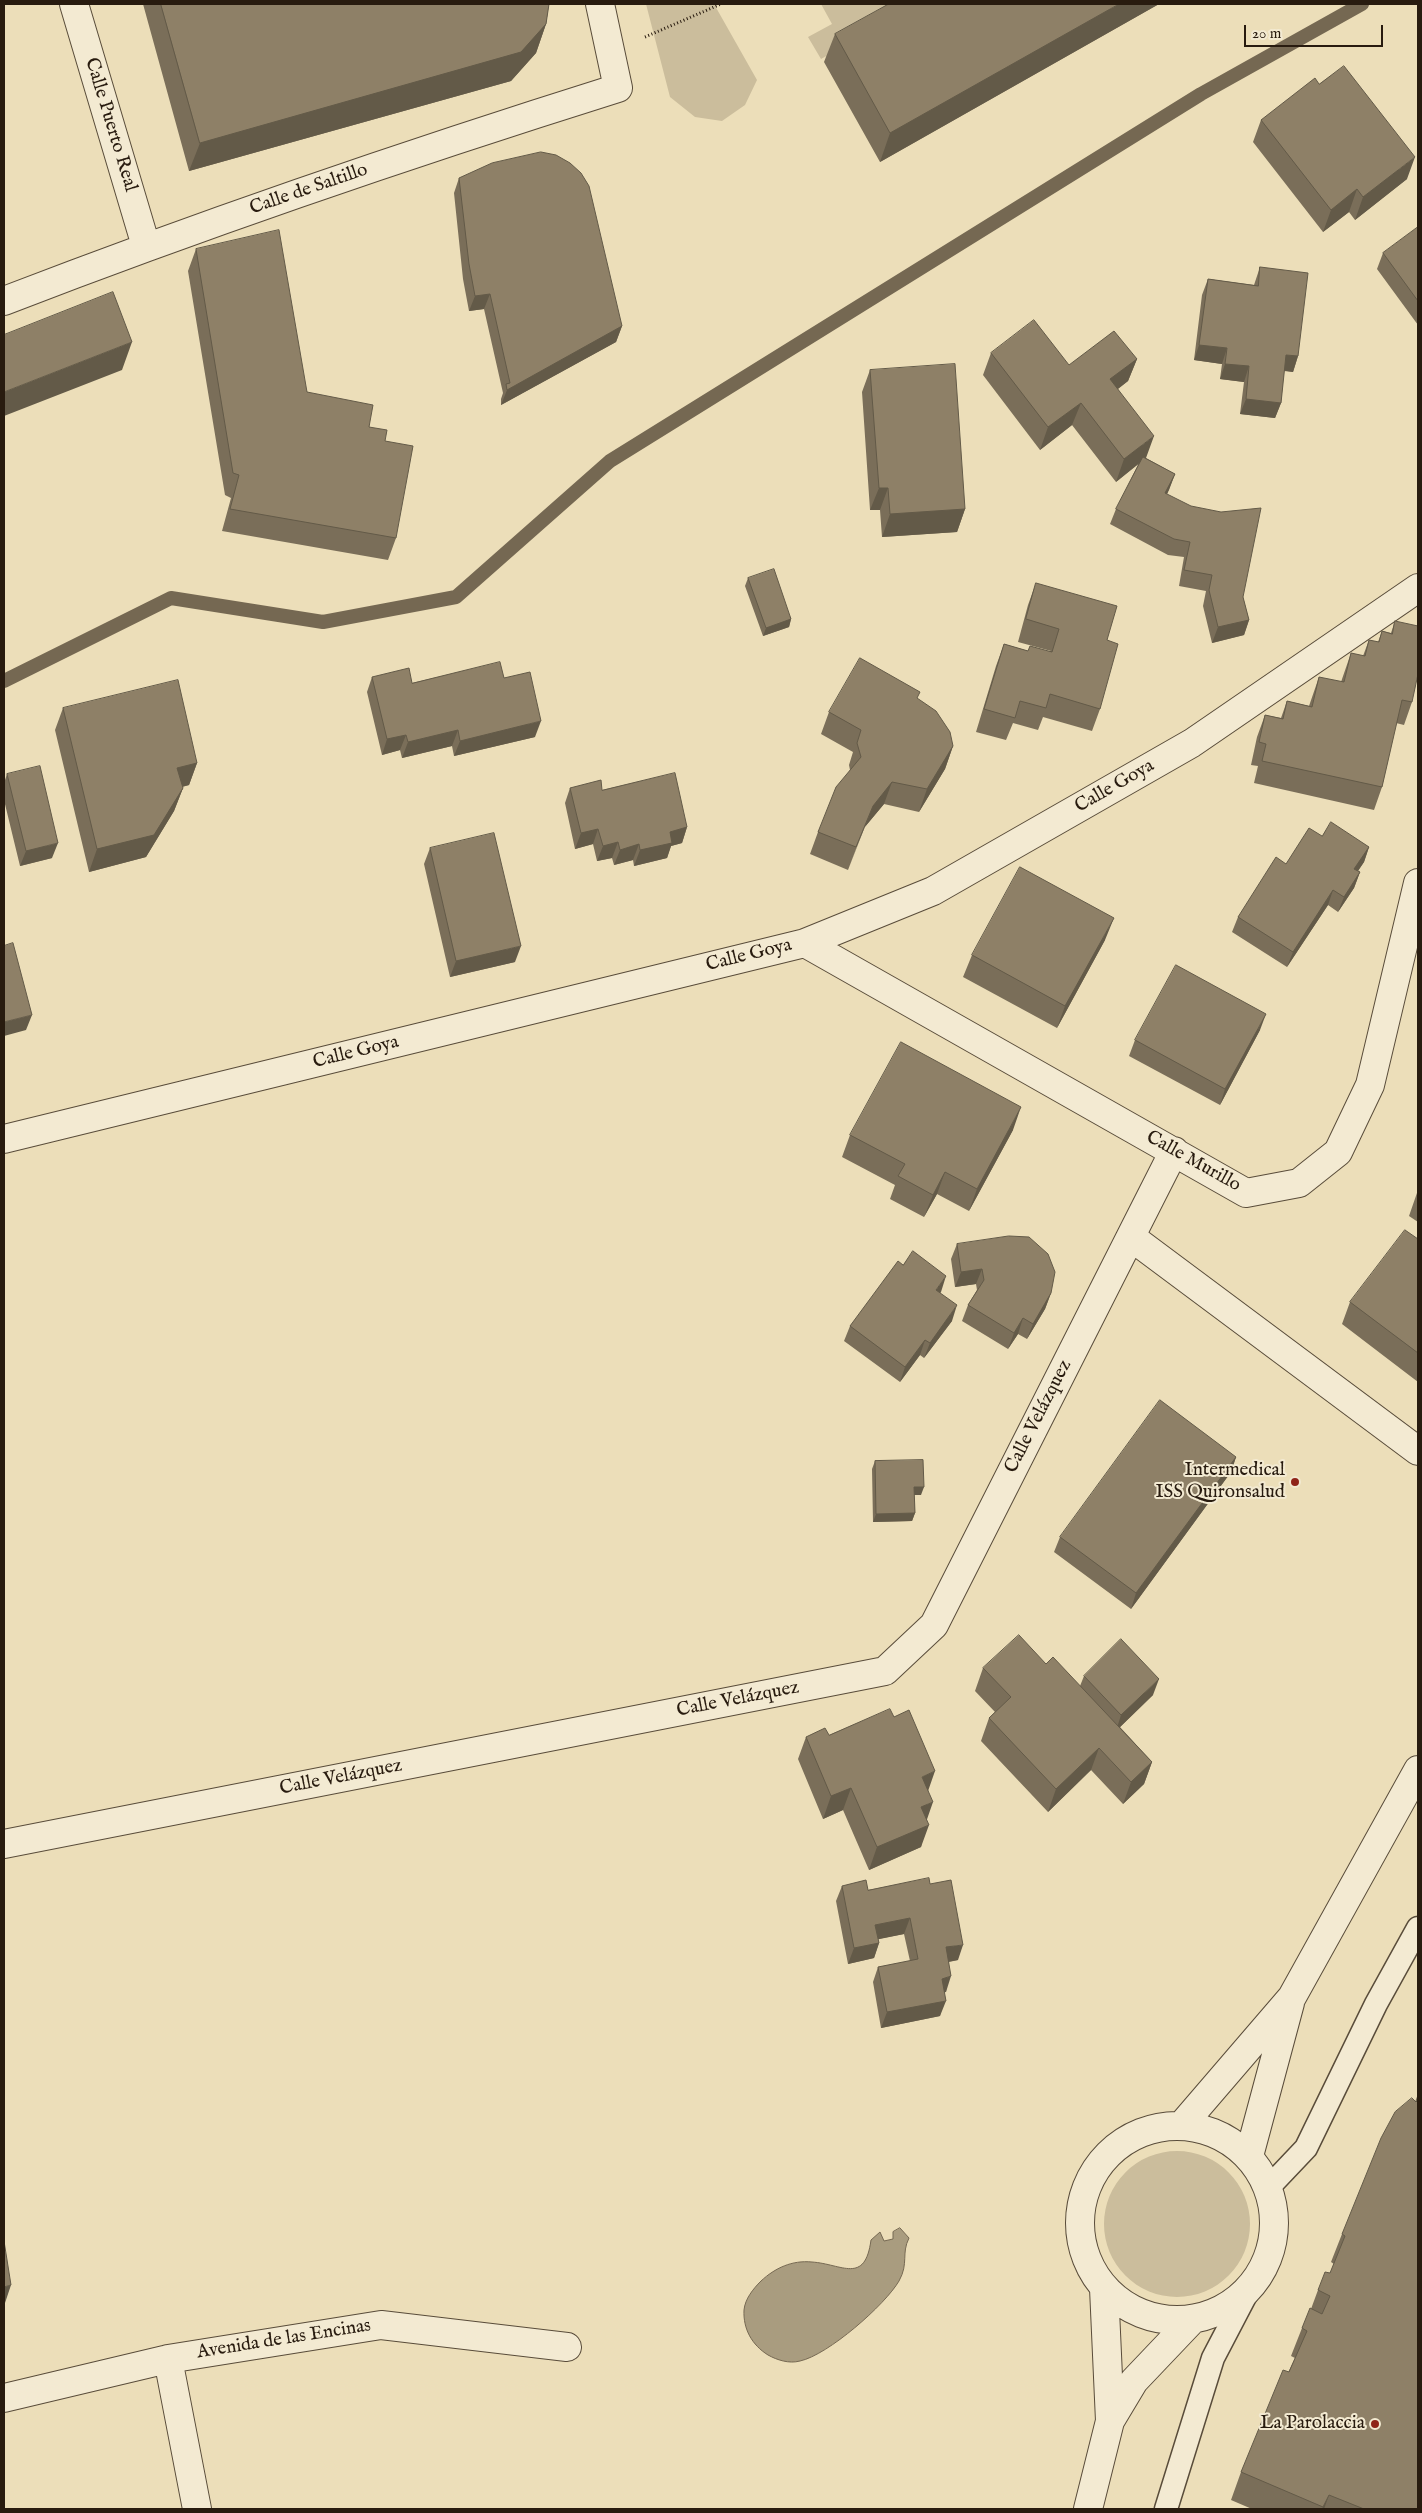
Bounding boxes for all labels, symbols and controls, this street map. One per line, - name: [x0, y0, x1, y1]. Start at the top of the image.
- scale bar: [1247, 15, 1386, 47]
- text: 20 m: [1252, 24, 1281, 43]
- street label: Calle Puerto Real: [79, 55, 141, 195]
- street label: Calle de Saltillo: [247, 159, 371, 221]
- street label: Calle Goya: [1071, 755, 1159, 819]
- street label: Calle Goya: [704, 934, 794, 978]
- street label: Calle Goya: [311, 1031, 401, 1075]
- street label: Calle Murillo: [1142, 1127, 1244, 1197]
- street label: Calle Velázquez: [1001, 1357, 1077, 1477]
- place label: Intermedical ISS Quironsalud: [1155, 1460, 1285, 1504]
- marker: Intermedical ISS Quironsalud: [1289, 1476, 1301, 1488]
- street label: Calle Velázquez: [675, 1677, 801, 1723]
- street label: Calle Velázquez: [278, 1755, 404, 1801]
- street label: Avenida de las Encinas: [195, 2315, 373, 2365]
- place label: La Parolaccia: [1260, 2413, 1365, 2435]
- marker: La Parolaccia: [1369, 2418, 1381, 2430]

